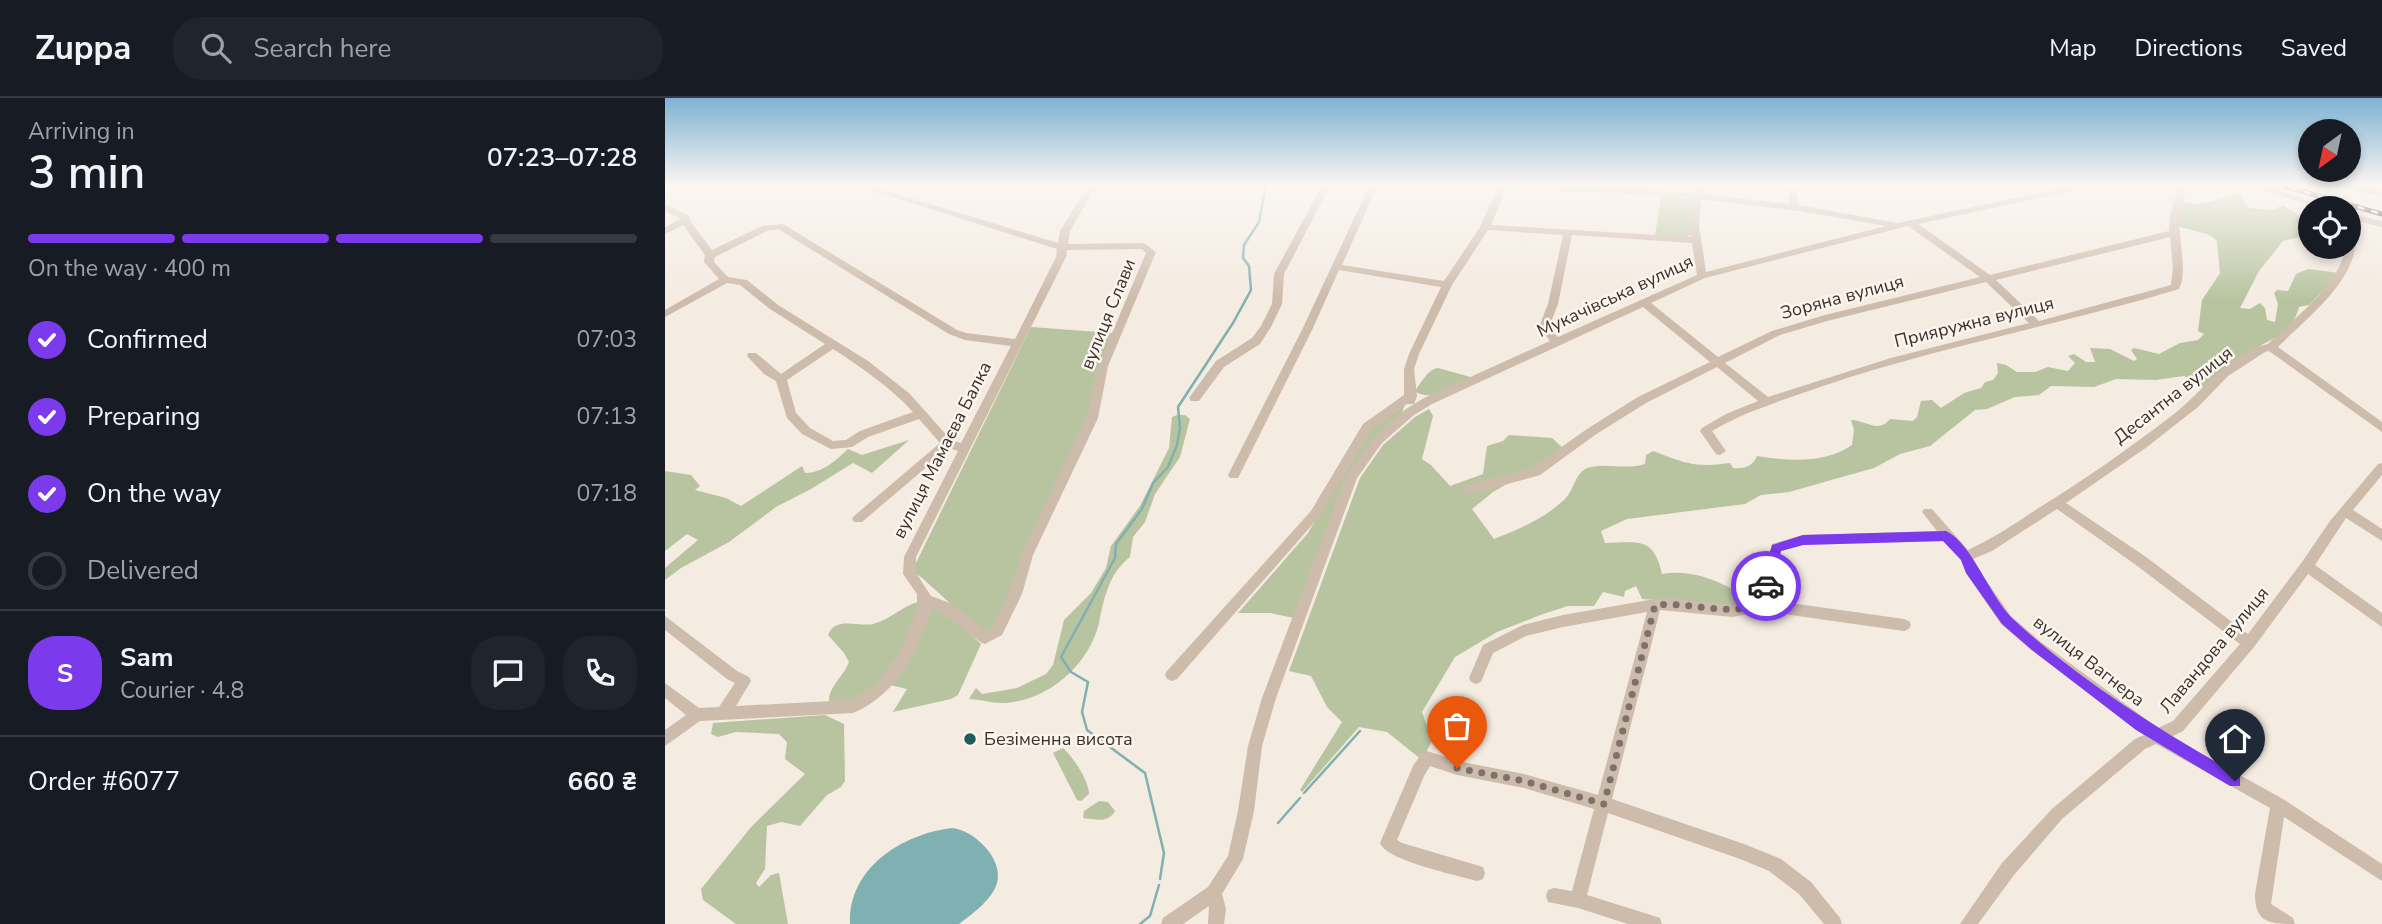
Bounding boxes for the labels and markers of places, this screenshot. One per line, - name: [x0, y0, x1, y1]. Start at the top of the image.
- pin: [1427, 696, 1487, 768]
- pin: [2205, 709, 2265, 781]
- place label: Безіменна висота: [984, 727, 1133, 751]
- marker: Безіменна висота: [962, 731, 978, 747]

